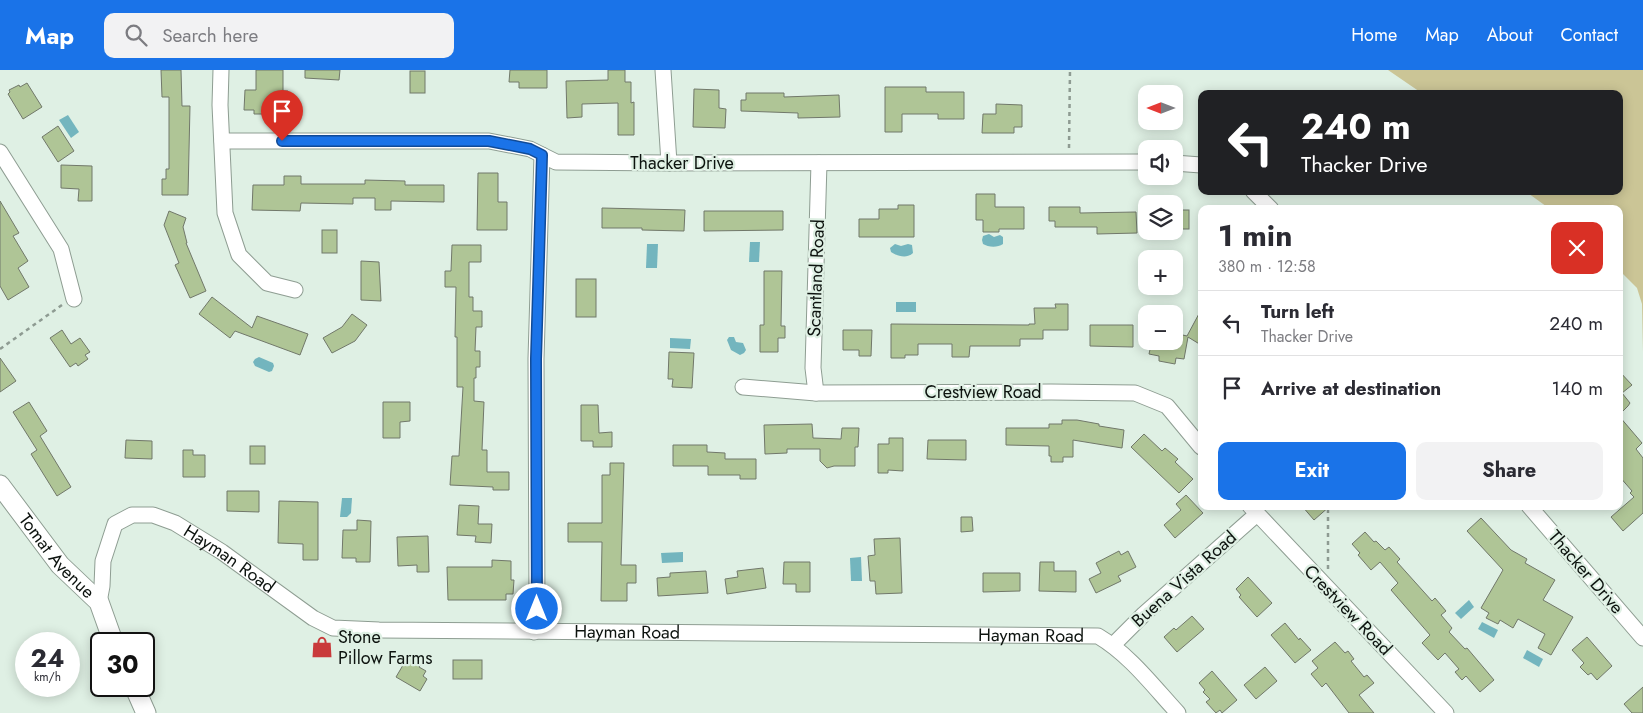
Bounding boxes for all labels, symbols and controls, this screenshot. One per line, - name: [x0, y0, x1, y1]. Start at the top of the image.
- search box: [104, 13, 454, 58]
- text: Map: [25, 18, 74, 53]
- icon: search: [122, 21, 150, 49]
- text: Search here: [162, 22, 258, 49]
- text: Home: [1351, 22, 1397, 48]
- text: Map: [1425, 22, 1459, 48]
- text: About: [1487, 22, 1532, 48]
- text: Contact: [1560, 22, 1618, 48]
- north arrow: [1138, 85, 1182, 130]
- map controls: [1138, 85, 1183, 350]
- pin: [261, 90, 303, 141]
- icon: arrive: [268, 97, 296, 125]
- text: 240 m: [1301, 102, 1411, 152]
- icon: left: [1218, 110, 1283, 175]
- button: sound: [1138, 140, 1183, 185]
- text: Thacker Drive: [1301, 148, 1428, 180]
- street label: Thacker Drive: [630, 150, 734, 176]
- button: layers: [1138, 195, 1183, 240]
- text: 1 min: [1218, 214, 1292, 257]
- street label: Scantland Road: [801, 219, 831, 337]
- button: close: [1551, 222, 1603, 274]
- button: +: [1138, 250, 1183, 295]
- text: 380 m · 12:58: [1218, 255, 1316, 278]
- text: Turn left: [1261, 298, 1334, 325]
- button: −: [1138, 305, 1183, 350]
- icon: left: [1218, 309, 1246, 337]
- text: 240 m: [1549, 310, 1603, 337]
- text: Thacker Drive: [1261, 325, 1353, 348]
- icon: arrive: [1218, 374, 1246, 402]
- text: Arrive at destination: [1261, 375, 1441, 402]
- text: 140 m: [1551, 375, 1603, 402]
- street label: Crestview Road: [924, 379, 1042, 405]
- button: Exit: [1218, 442, 1406, 500]
- button: Share: [1416, 442, 1603, 500]
- street label: Tomat Avenue: [13, 508, 100, 604]
- street label: Hayman Road: [179, 518, 281, 599]
- street label: Thacker Drive: [1542, 524, 1630, 620]
- street label: Buena Vista Road: [1126, 525, 1242, 633]
- street label: Crestview Road: [1298, 559, 1398, 661]
- position arrow: [510, 582, 562, 634]
- street label: Hayman Road: [574, 619, 680, 646]
- street label: Hayman Road: [978, 622, 1084, 649]
- place label: Stone Pillow Farms: [338, 624, 433, 671]
- speed limit sign: 30: [90, 632, 155, 697]
- shop icon: Stone Pillow Farms: [309, 634, 335, 660]
- text: 24: [31, 640, 64, 676]
- text: km/h: [34, 668, 61, 686]

